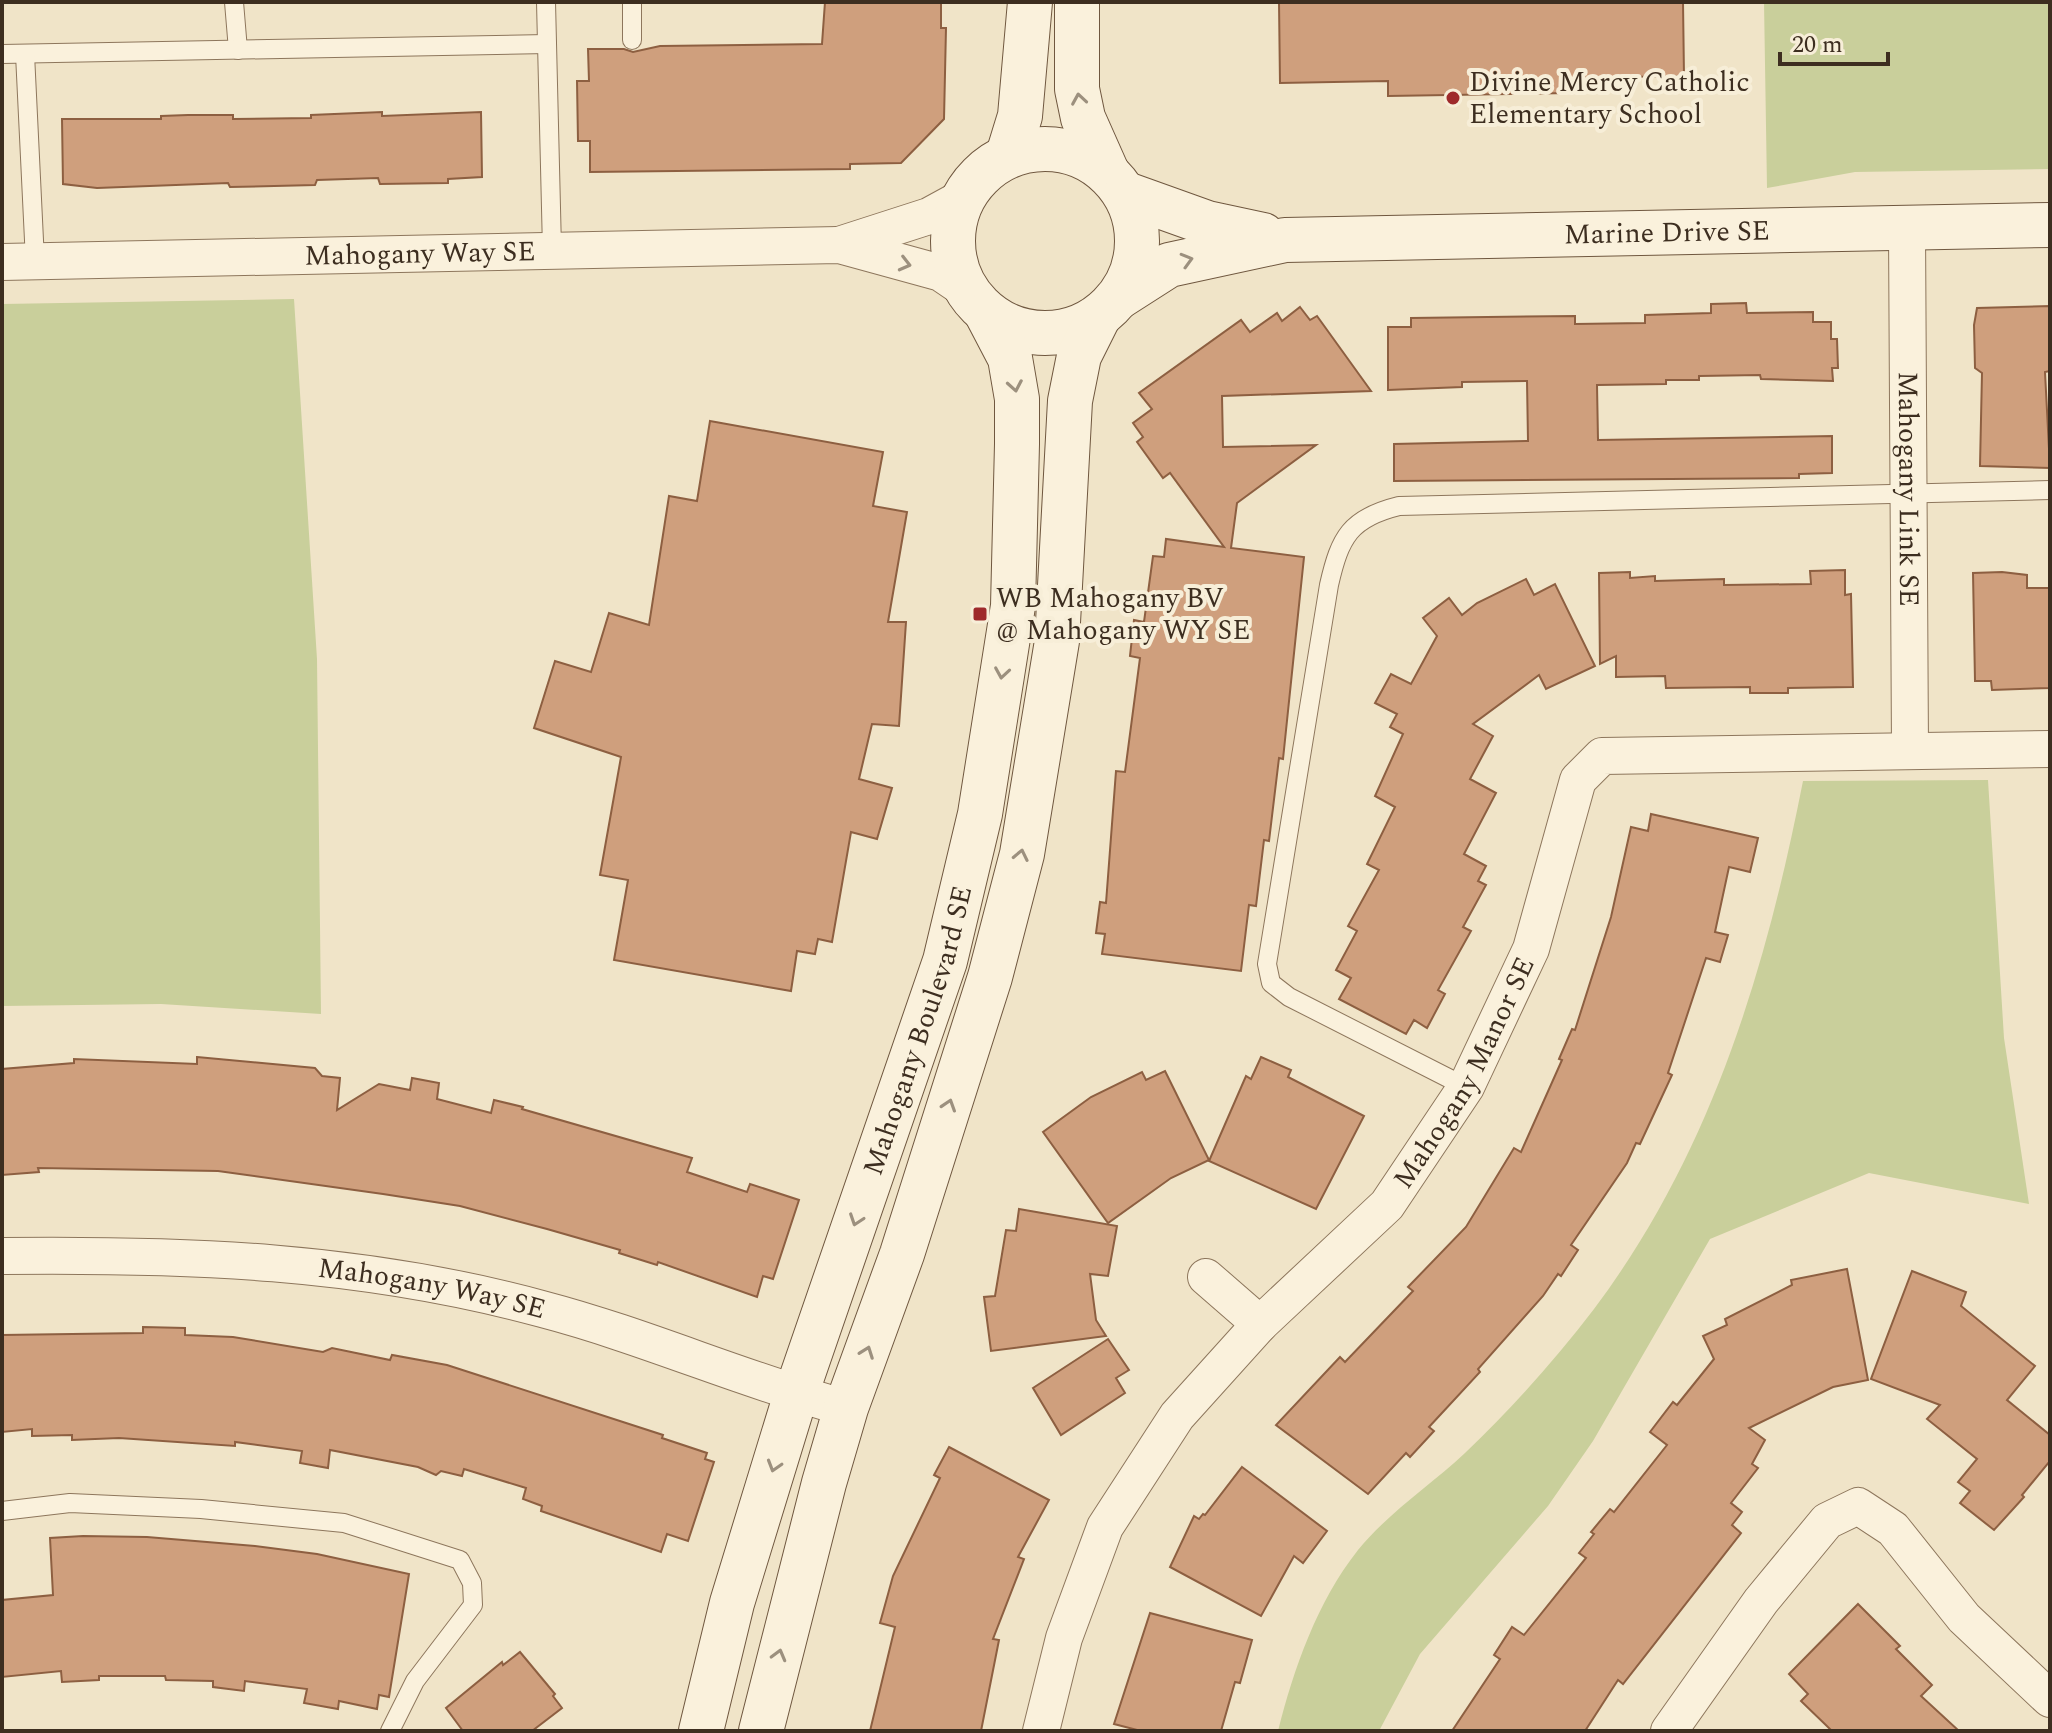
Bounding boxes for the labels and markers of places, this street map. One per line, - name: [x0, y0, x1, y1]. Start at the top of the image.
- place label: Divine Mercy Catholic Elementary School: [1469, 61, 1750, 136]
- marker: Divine Mercy Catholic Elementary School: [1444, 89, 1462, 107]
- place label: WB Mahogany BV @ Mahogany WY SE: [996, 577, 1250, 652]
- marker: WB Mahogany BV @ Mahogany WY SE: [971, 605, 989, 623]

